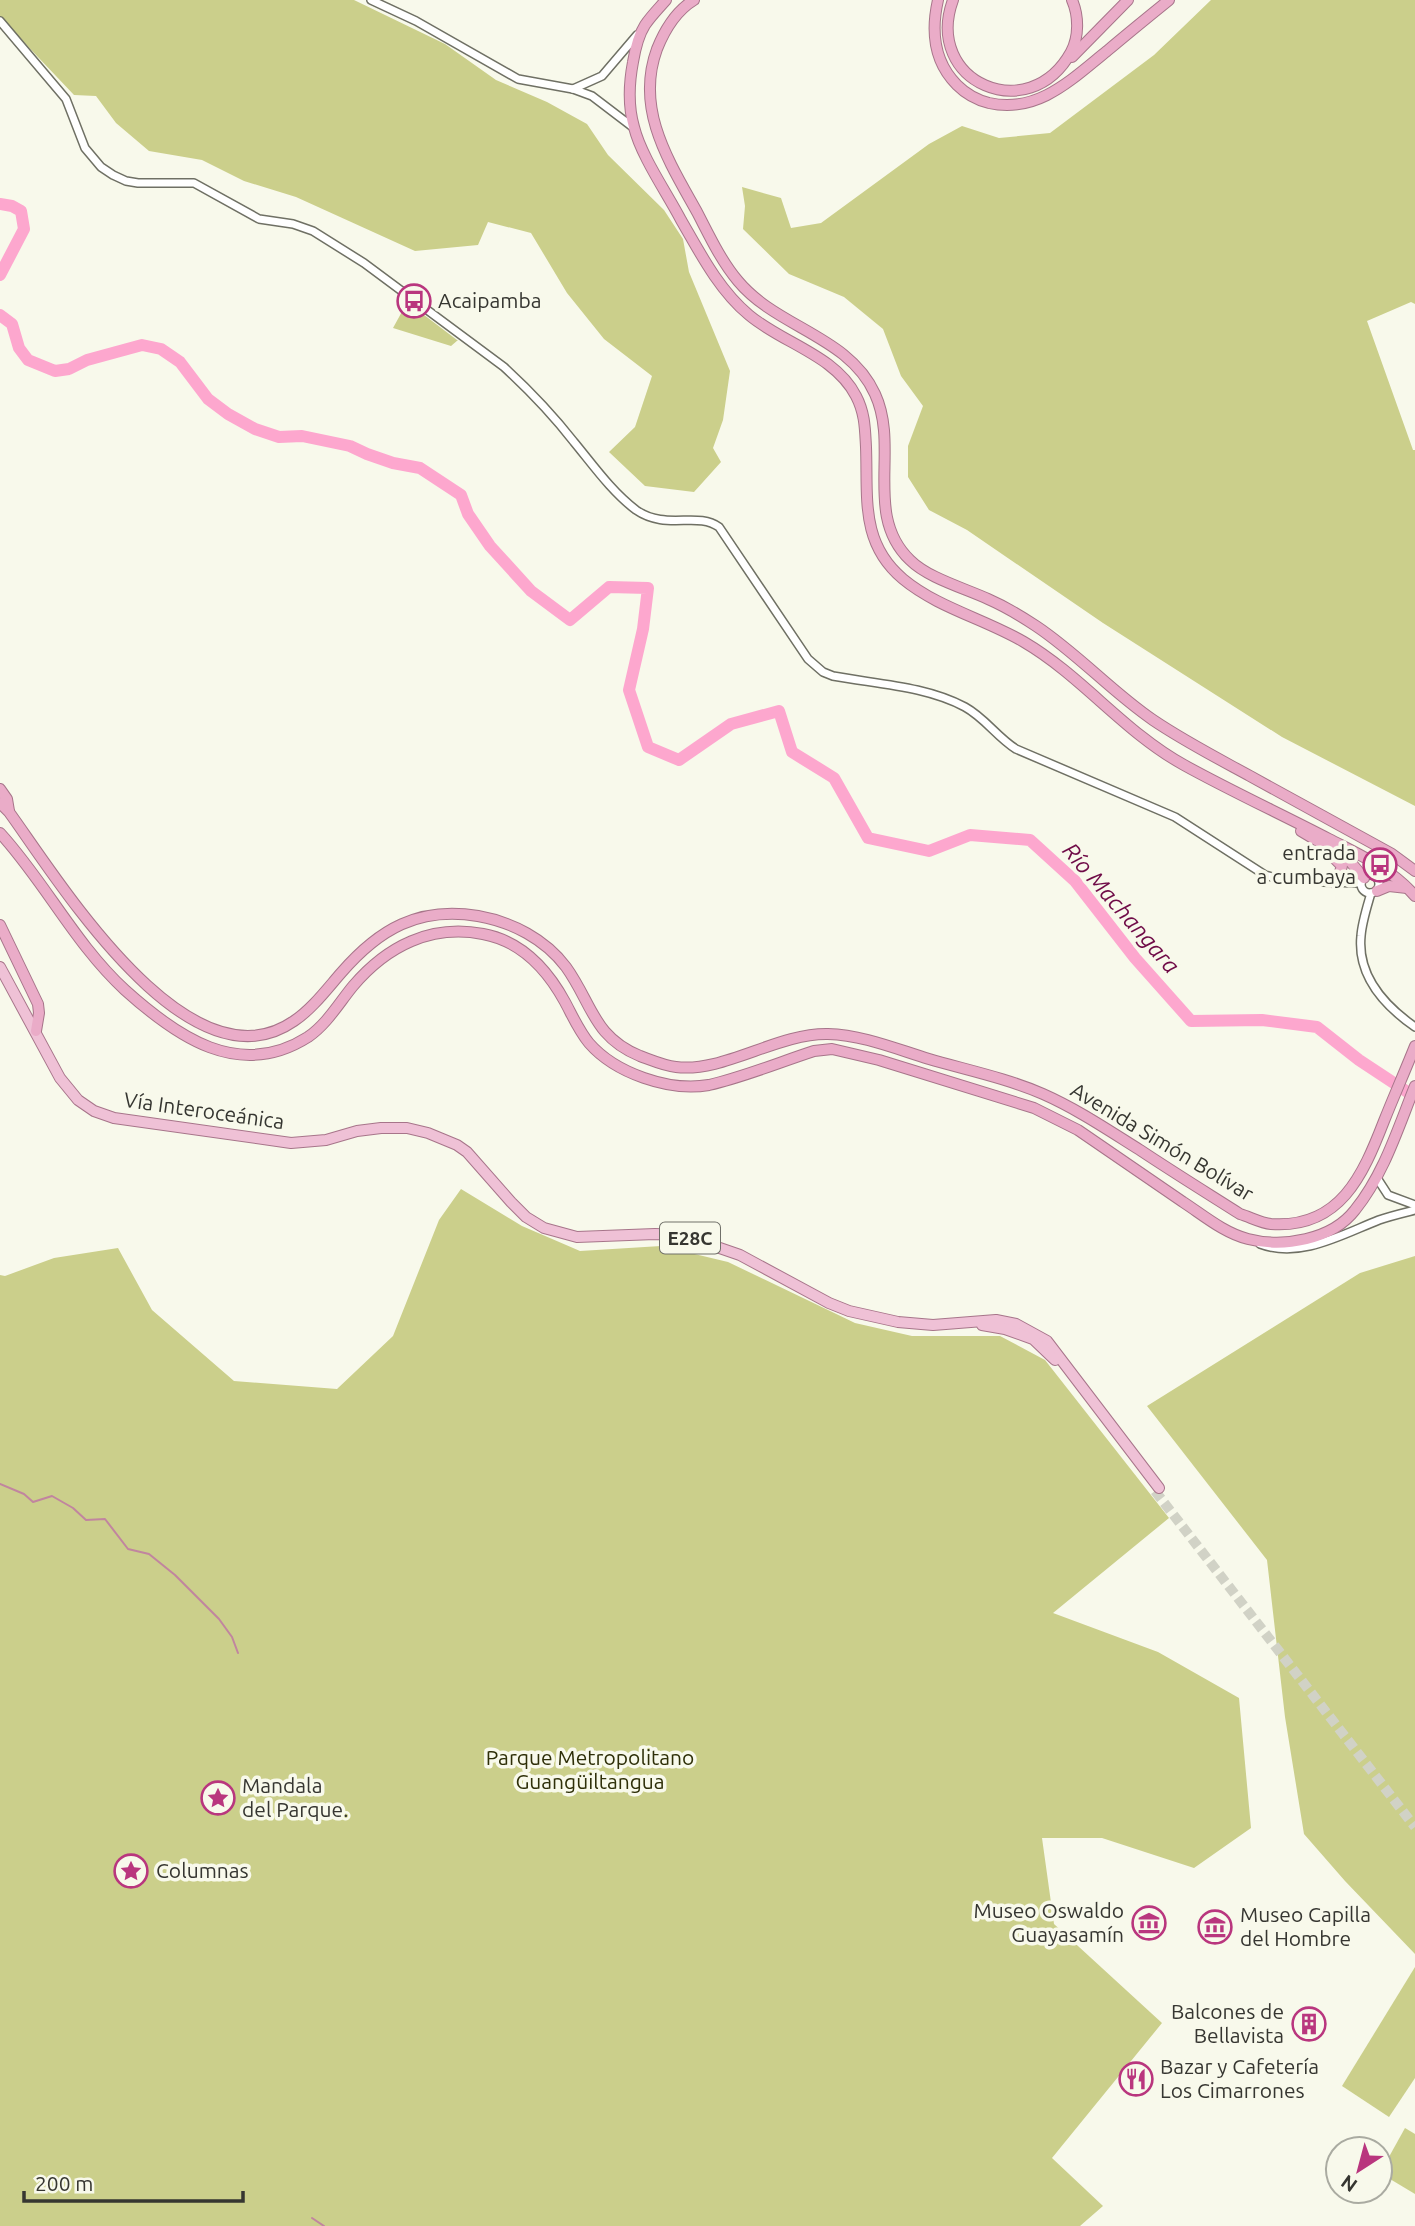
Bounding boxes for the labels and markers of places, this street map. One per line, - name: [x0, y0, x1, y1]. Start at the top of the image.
- bus stop icon: Acaipamba: [395, 282, 433, 320]
- place label: Acaipamba: [438, 288, 542, 312]
- place label: entrada a cumbaya: [1257, 840, 1356, 888]
- bus stop icon: entrada a cumbaya: [1361, 846, 1399, 884]
- place label: Mandala del Parque.: [242, 1773, 348, 1821]
- place icon: Mandala del Parque.: [199, 1779, 237, 1817]
- place icon: Columnas: [112, 1852, 150, 1890]
- place label: Columnas: [156, 1858, 249, 1882]
- place label: Museo Oswaldo Guayasamín: [973, 1898, 1124, 1946]
- place label: Museo Capilla del Hombre: [1240, 1902, 1371, 1950]
- museum icon: Museo Oswaldo Guayasamín: [1130, 1904, 1168, 1942]
- museum icon: Museo Capilla del Hombre: [1196, 1908, 1234, 1946]
- place label: Balcones de Bellavista: [1171, 1999, 1284, 2047]
- building icon: Balcones de Bellavista: [1290, 2005, 1328, 2043]
- place label: Bazar y Cafetería Los Cimarrones: [1160, 2054, 1319, 2102]
- restaurant icon: Bazar y Cafetería Los Cimarrones: [1117, 2060, 1155, 2098]

